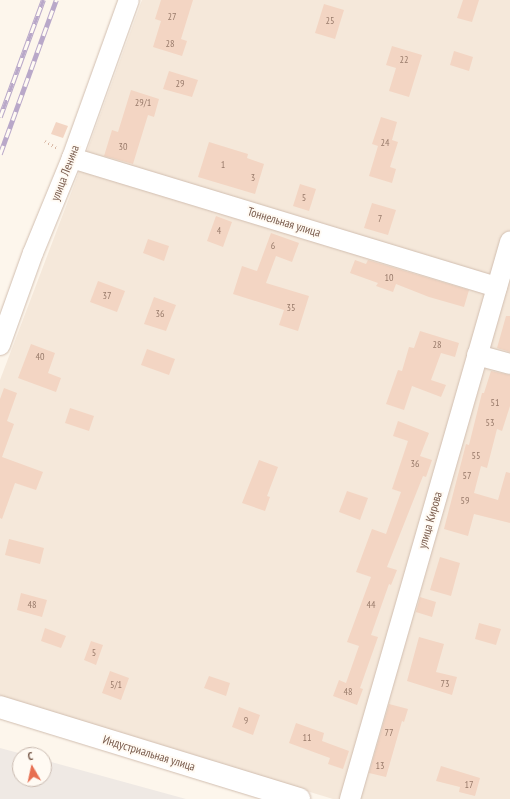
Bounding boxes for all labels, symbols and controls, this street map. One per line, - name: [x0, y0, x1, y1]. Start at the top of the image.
- house number: 27: [168, 11, 176, 23]
- house number: 25: [326, 15, 334, 27]
- house number: 28: [166, 38, 174, 50]
- house number: 22: [400, 54, 408, 66]
- house number: 29: [176, 78, 184, 90]
- house number: 29/1: [135, 97, 151, 109]
- house number: 24: [381, 137, 389, 149]
- house number: 30: [119, 141, 127, 153]
- street label: улица Ленина: [48, 143, 82, 203]
- house number: 1: [221, 159, 225, 171]
- house number: 3: [251, 172, 255, 184]
- house number: 5: [302, 192, 306, 204]
- street label: Тоннельная улица: [246, 204, 322, 240]
- house number: 7: [378, 213, 382, 225]
- house number: 4: [217, 225, 221, 237]
- house number: 6: [271, 240, 275, 252]
- house number: 10: [385, 272, 393, 284]
- house number: 37: [103, 290, 111, 302]
- house number: 35: [287, 302, 295, 314]
- house number: 36: [156, 308, 164, 320]
- house number: 28: [433, 339, 441, 351]
- house number: 40: [36, 351, 44, 363]
- house number: 51: [491, 397, 499, 409]
- house number: 53: [486, 417, 494, 429]
- house number: 55: [472, 450, 480, 462]
- house number: 36: [411, 458, 419, 470]
- house number: 57: [463, 470, 471, 482]
- street label: улица Кирова: [415, 490, 445, 550]
- house number: 59: [461, 495, 469, 507]
- house number: 48: [28, 599, 36, 611]
- house number: 44: [367, 599, 375, 611]
- house number: 5: [92, 647, 96, 659]
- house number: 73: [441, 678, 449, 690]
- house number: 5/1: [110, 679, 122, 691]
- house number: 48: [344, 686, 352, 698]
- house number: 9: [244, 715, 248, 727]
- house number: 77: [385, 727, 393, 739]
- street label: Индустриальная улица: [101, 732, 197, 774]
- house number: 11: [303, 732, 311, 744]
- north arrow: [12, 747, 52, 787]
- text: С: [27, 749, 34, 763]
- house number: 13: [376, 760, 384, 772]
- house number: 17: [465, 779, 473, 791]

